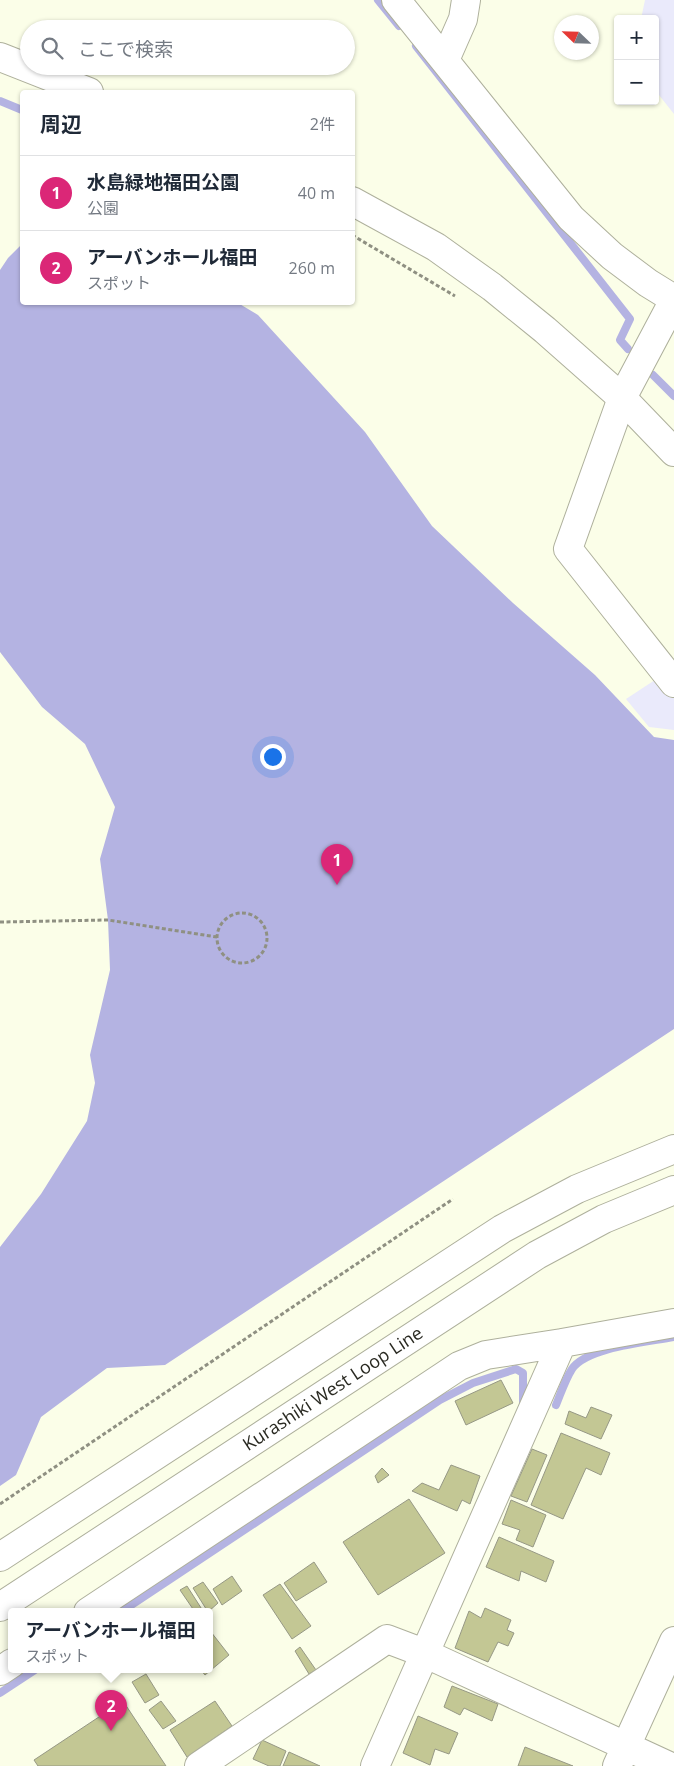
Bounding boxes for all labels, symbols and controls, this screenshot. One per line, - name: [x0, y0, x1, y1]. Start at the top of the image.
- north arrow: [554, 15, 599, 60]
- map controls: [614, 15, 659, 105]
- button: +: [614, 15, 659, 60]
- search box: [20, 20, 355, 75]
- icon: search: [38, 34, 66, 62]
- text: ここで検索: [78, 36, 173, 62]
- button: −: [614, 60, 659, 105]
- text: 周辺: [40, 110, 82, 138]
- text: 2件: [310, 113, 335, 135]
- text: 水島緑地福田公園: [87, 169, 239, 195]
- text: 1: [51, 182, 61, 204]
- text: 40 m: [298, 182, 335, 204]
- text: 公園: [87, 197, 119, 219]
- text: アーバンホール福田: [87, 244, 258, 270]
- text: 2: [51, 257, 61, 279]
- text: 260 m: [289, 257, 335, 279]
- text: スポット: [87, 272, 151, 294]
- your location: [260, 744, 286, 770]
- pin: 1: [321, 844, 353, 885]
- street label: Kurashiki West Loop Line: [238, 1320, 427, 1456]
- popup: [8, 1608, 213, 1673]
- text: アーバンホール福田: [25, 1617, 196, 1643]
- text: スポット: [25, 1645, 89, 1667]
- pin: 2: [95, 1690, 127, 1731]

